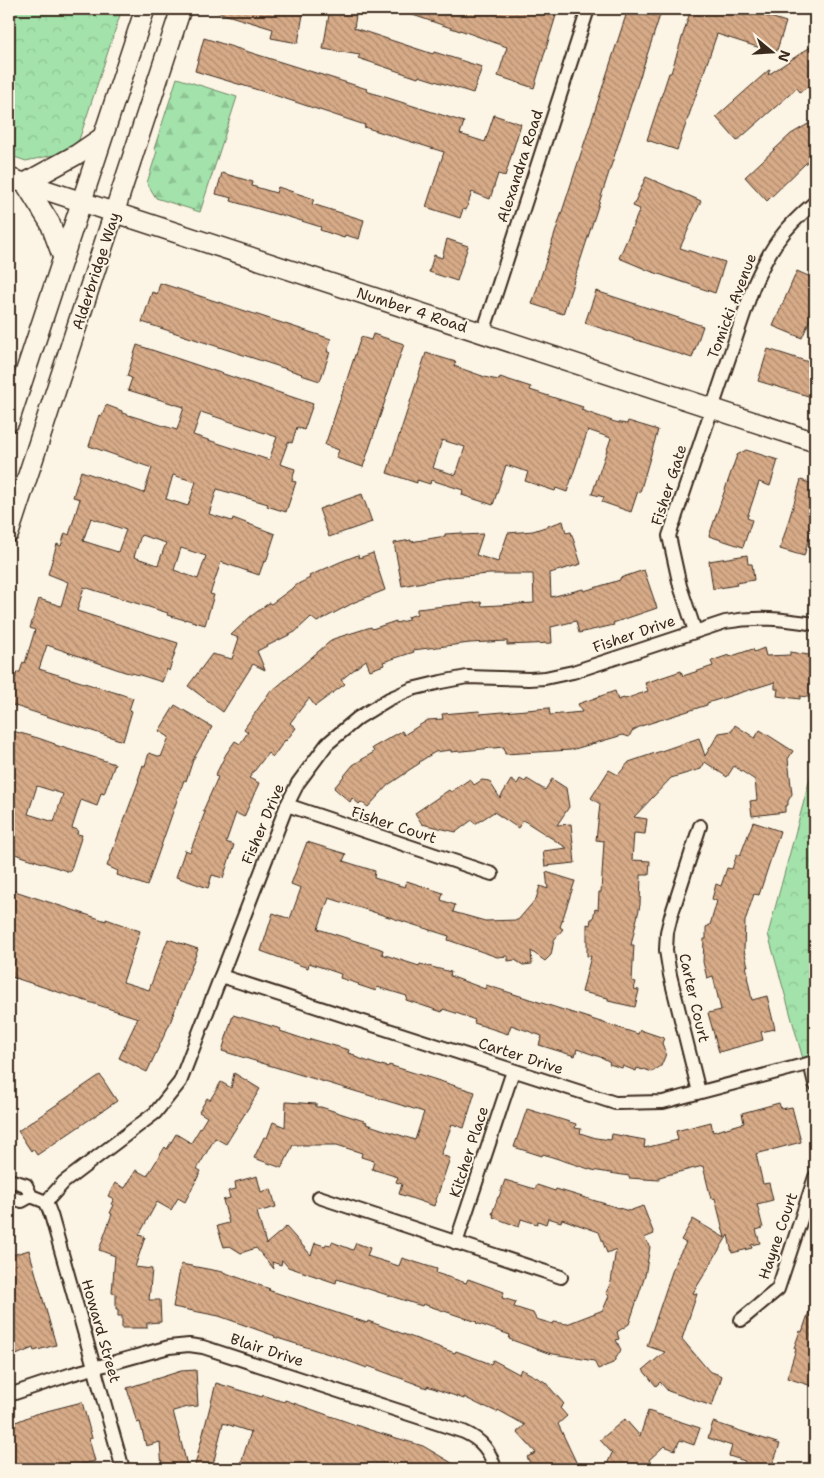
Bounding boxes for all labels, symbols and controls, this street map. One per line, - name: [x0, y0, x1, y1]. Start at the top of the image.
- north arrow: [746, 28, 796, 78]
- text: N: [774, 48, 795, 64]
- street label: Alexandra Road: [492, 107, 548, 225]
- street label: Alderbridge Way: [68, 210, 124, 332]
- street label: Tomicki Avenue: [703, 251, 761, 361]
- street label: Number 4 Road: [354, 283, 470, 337]
- street label: Fisher Gate: [647, 442, 691, 528]
- street label: Fisher Drive: [590, 611, 678, 657]
- street label: Fisher Drive: [237, 781, 289, 867]
- street label: Fisher Court: [349, 802, 439, 848]
- street label: Carter Court: [674, 951, 714, 1045]
- street label: Carter Drive: [476, 1033, 566, 1079]
- street label: Kitcher Place: [445, 1104, 493, 1200]
- street label: Hayne Court: [754, 1190, 802, 1282]
- street label: Howard Street: [77, 1277, 125, 1385]
- street label: Blair Drive: [228, 1329, 306, 1371]

